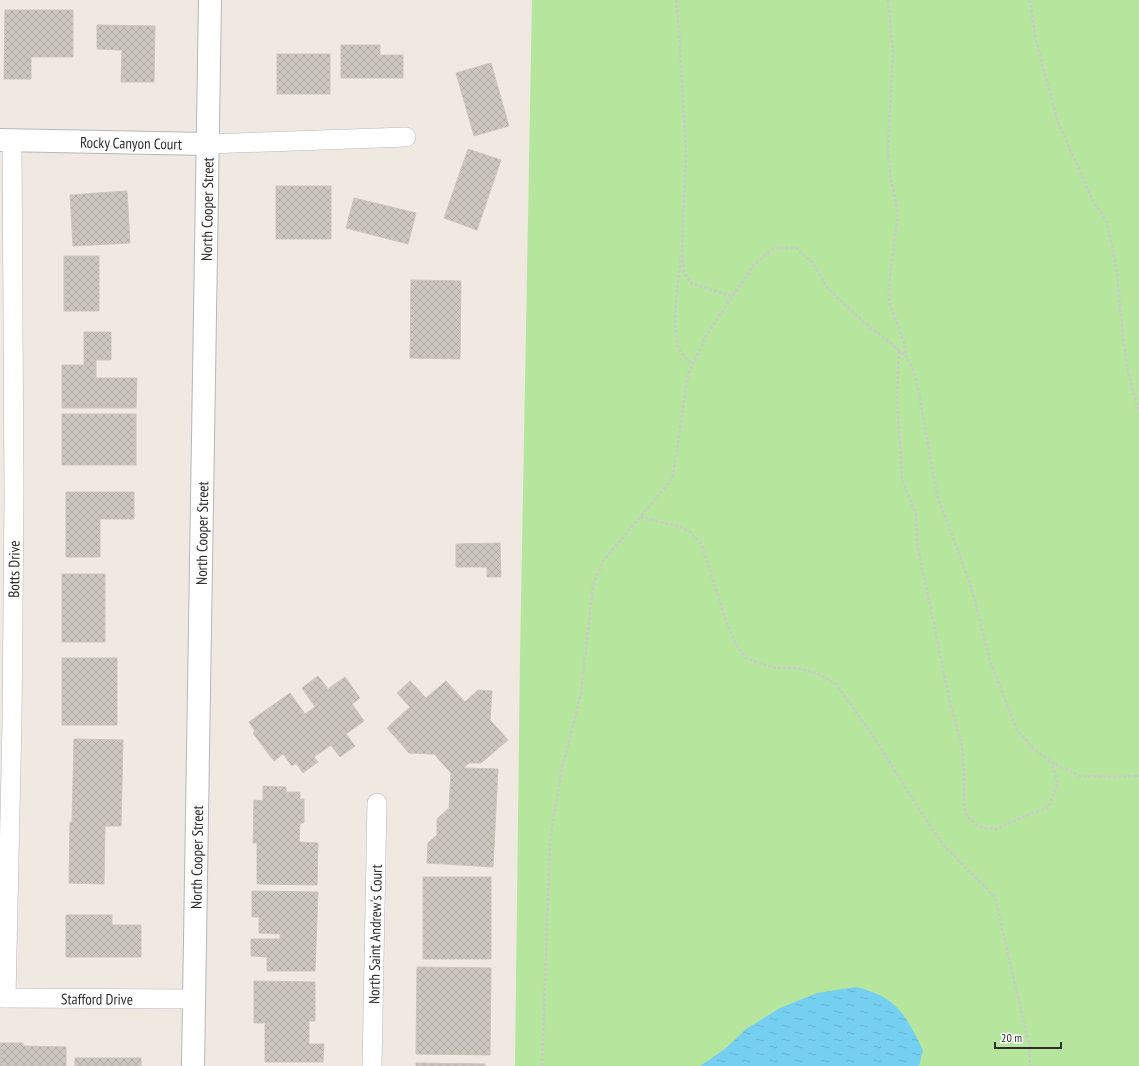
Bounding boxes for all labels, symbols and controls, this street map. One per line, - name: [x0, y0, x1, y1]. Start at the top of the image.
- street label: Rocky Canyon Court: [80, 132, 182, 153]
- street label: North Cooper Street: [196, 157, 217, 261]
- street label: North Cooper Street: [191, 481, 212, 585]
- street label: Botts Drive: [4, 540, 23, 598]
- street label: North Cooper Street: [186, 805, 207, 909]
- street label: North Saint Andrew's Court: [364, 864, 385, 1004]
- street label: Stafford Drive: [61, 989, 133, 1008]
- scale bar: [995, 1024, 1061, 1050]
- text: 20 m: [1001, 1030, 1022, 1045]

